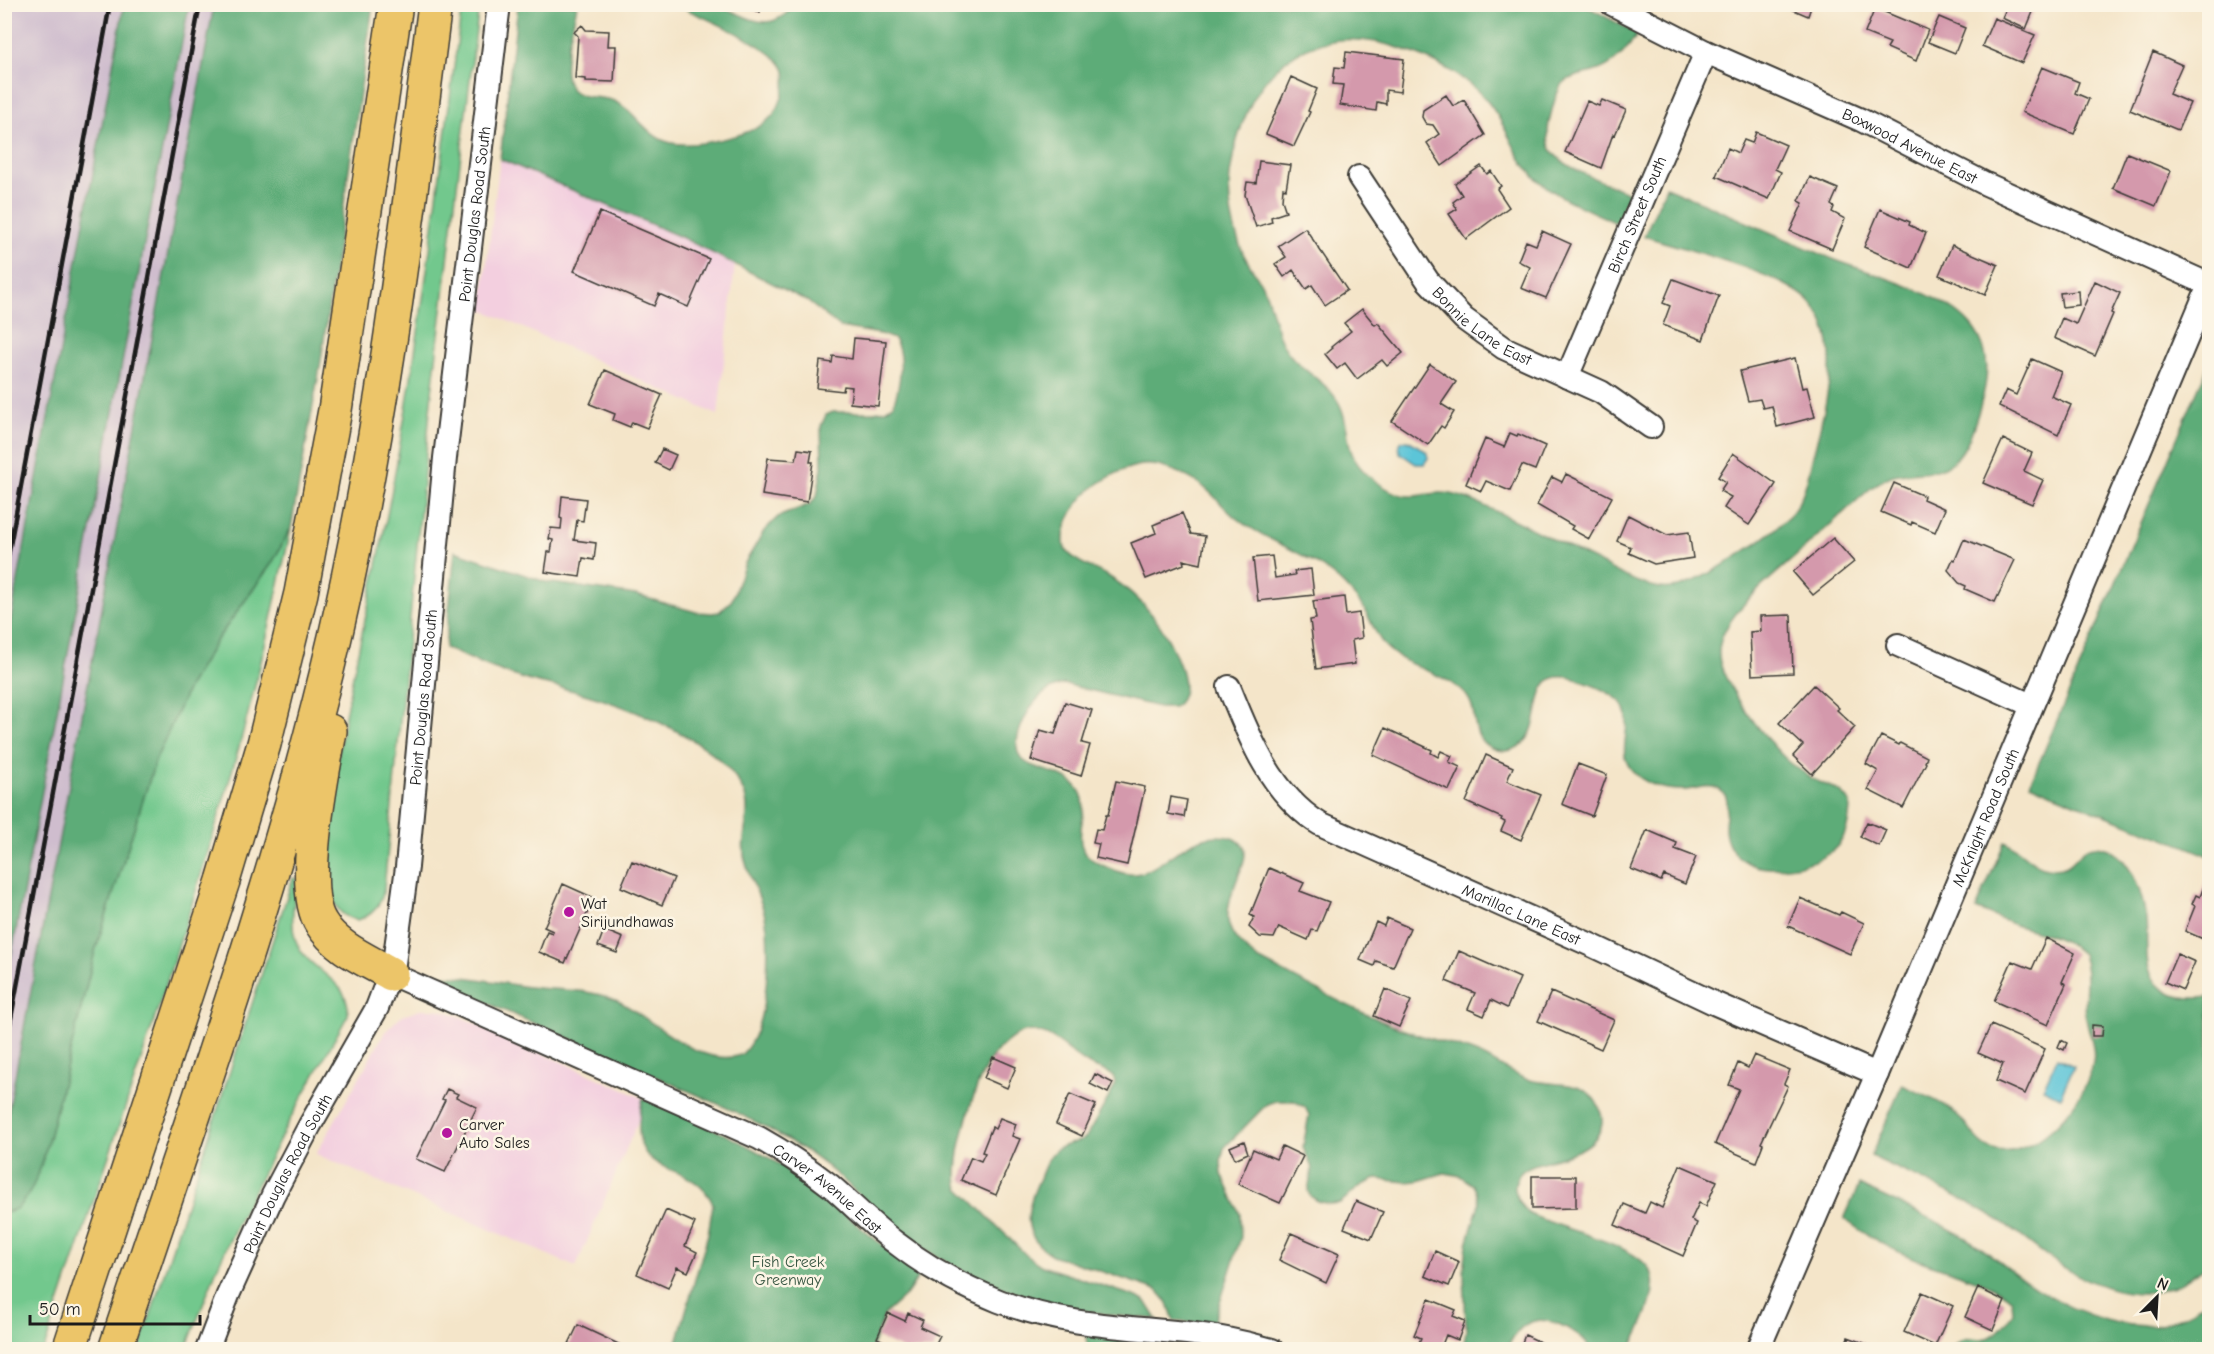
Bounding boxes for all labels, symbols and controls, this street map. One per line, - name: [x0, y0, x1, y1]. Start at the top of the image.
- street label: Boxwood Avenue East: [1839, 105, 1980, 188]
- street label: Point Douglas Road South: [456, 125, 494, 303]
- street label: Birch Street South: [1605, 154, 1670, 276]
- street label: Bonnie Lane East: [1428, 283, 1535, 370]
- street label: Point Douglas Road South: [407, 608, 441, 786]
- street label: McKnight Road South: [1949, 746, 2023, 890]
- street label: Marillac Lane East: [1459, 881, 1583, 949]
- place label: Wat Sirijundhawas: [581, 895, 674, 931]
- marker: Wat Sirijundhawas: [562, 905, 576, 919]
- street label: Point Douglas Road South: [240, 1091, 336, 1256]
- place label: Carver Auto Sales: [459, 1116, 530, 1152]
- marker: Carver Auto Sales: [440, 1126, 454, 1140]
- street label: Carver Avenue East: [769, 1140, 885, 1238]
- park label: Fish Creek Greenway: [751, 1253, 825, 1289]
- north arrow: [2127, 1267, 2187, 1327]
- text: N: [2154, 1274, 2171, 1295]
- scale bar: [30, 1288, 200, 1326]
- text: 50 m: [39, 1299, 81, 1320]

